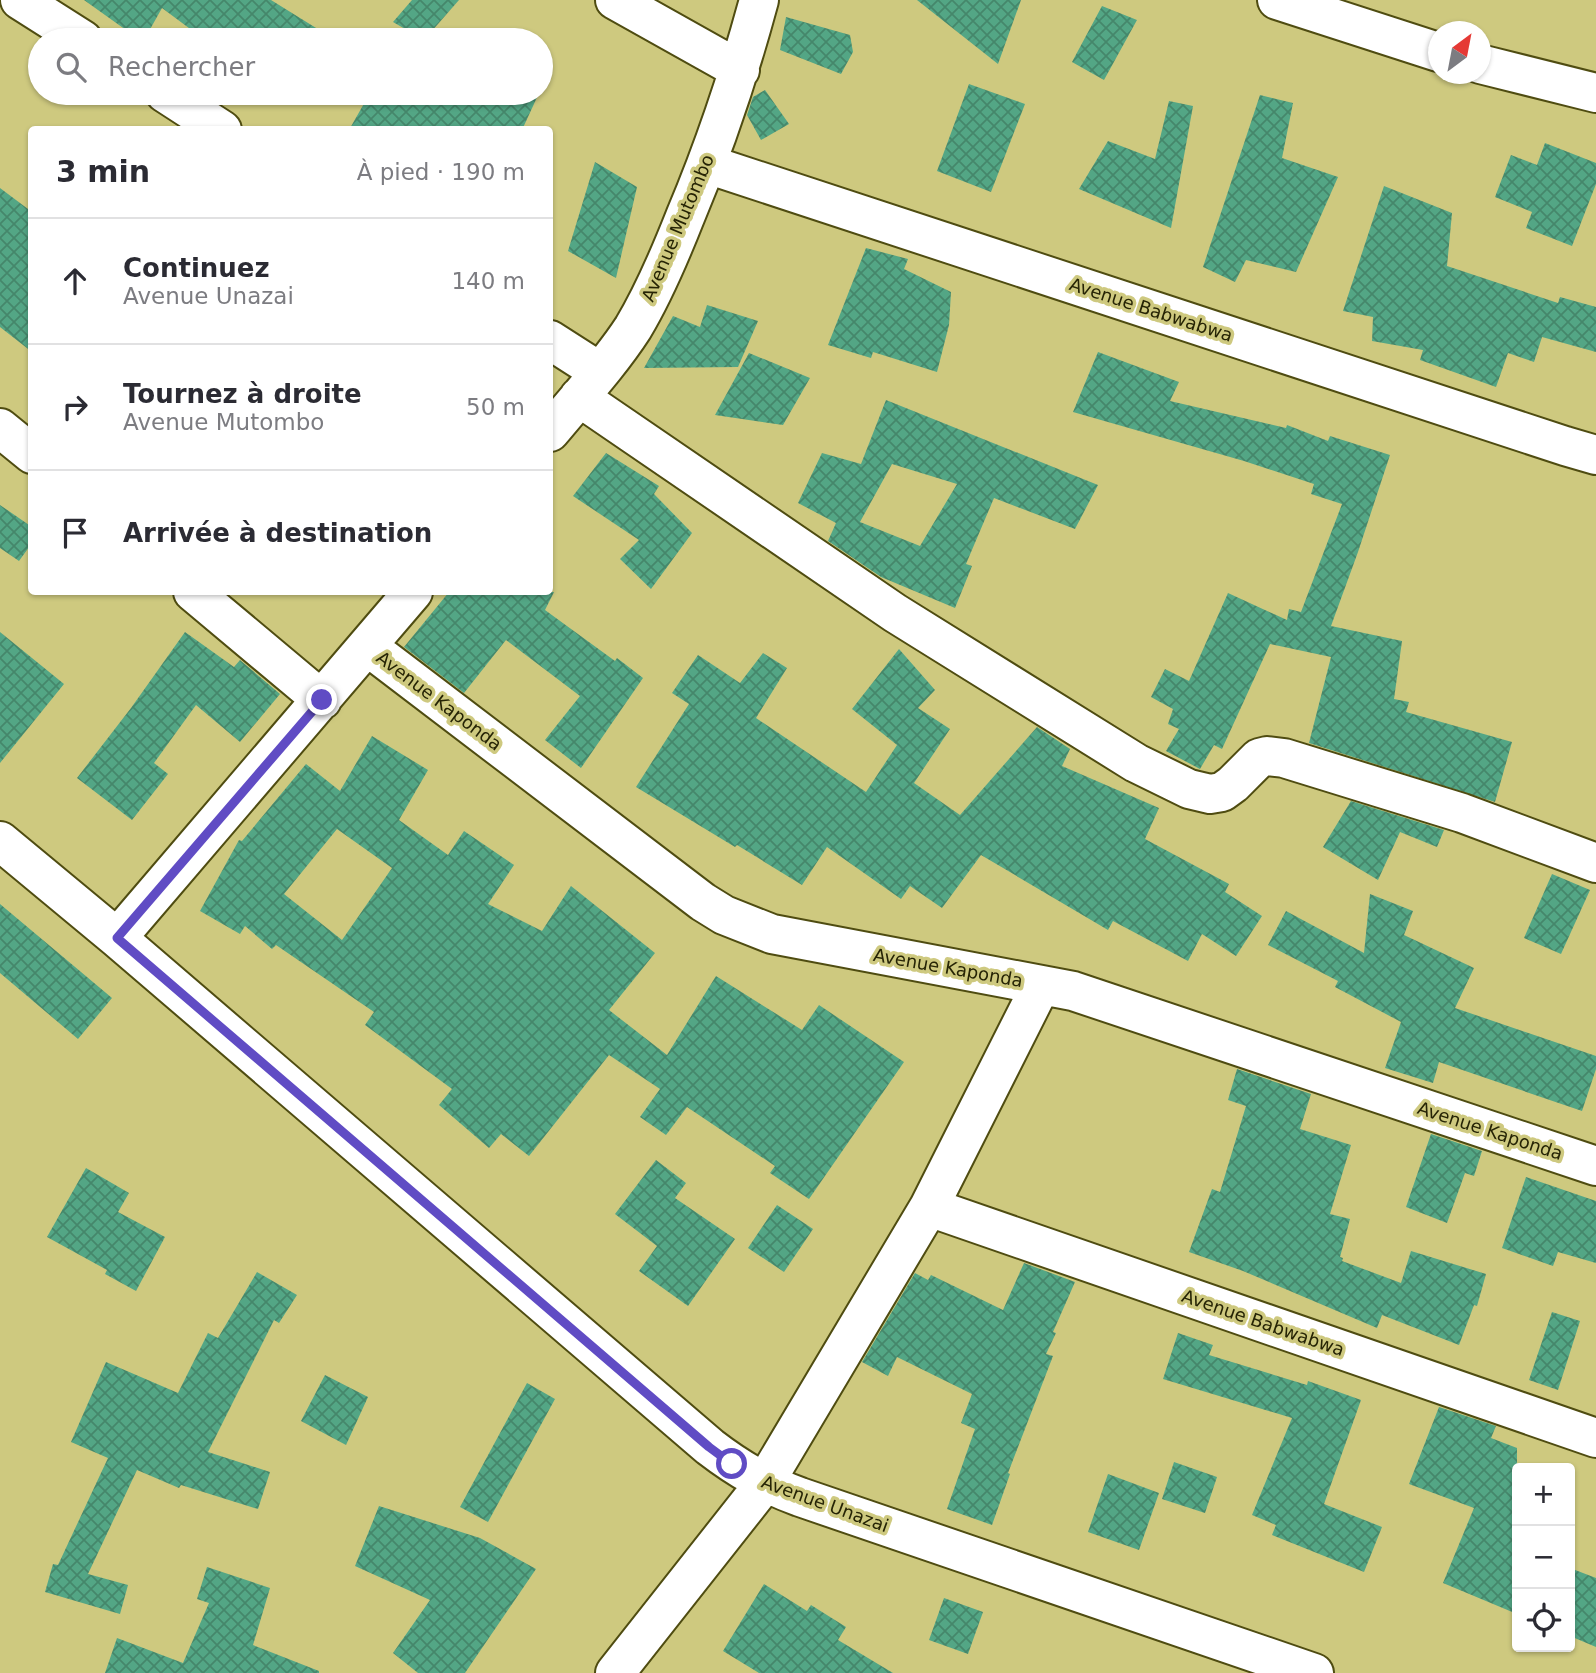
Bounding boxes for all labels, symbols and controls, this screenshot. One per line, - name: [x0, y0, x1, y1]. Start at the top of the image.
- north arrow: [1428, 21, 1491, 84]
- search box: [28, 28, 553, 105]
- icon: search: [52, 48, 90, 86]
- text: Rechercher: [108, 52, 255, 82]
- street label: Avenue Mutombo: [637, 151, 718, 304]
- text: 3 min: [56, 154, 150, 189]
- text: À pied · 190 m: [357, 159, 525, 185]
- text: Continuez: [123, 253, 270, 283]
- icon: ahead: [56, 262, 94, 300]
- text: 140 m: [451, 268, 525, 294]
- street label: Avenue Babwabwa: [1067, 273, 1235, 346]
- text: Avenue Unazai: [123, 283, 294, 309]
- text: Tournez à droite: [123, 379, 362, 409]
- icon: right: [56, 388, 94, 426]
- text: 50 m: [466, 394, 525, 420]
- text: Avenue Mutombo: [123, 409, 324, 435]
- icon: arrive: [56, 514, 94, 552]
- text: Arrivée à destination: [123, 518, 432, 548]
- street label: Avenue Kaponda: [373, 647, 506, 755]
- route end: [306, 684, 337, 715]
- street label: Avenue Kaponda: [872, 944, 1024, 991]
- street label: Avenue Kaponda: [1415, 1097, 1565, 1164]
- street label: Avenue Babwabwa: [1179, 1285, 1347, 1360]
- route start: [716, 1448, 747, 1479]
- map controls: [1512, 1463, 1575, 1652]
- button: +: [1512, 1463, 1575, 1526]
- street label: Avenue Unazai: [759, 1471, 892, 1536]
- button: −: [1512, 1526, 1575, 1589]
- button: locate: [1512, 1589, 1575, 1652]

